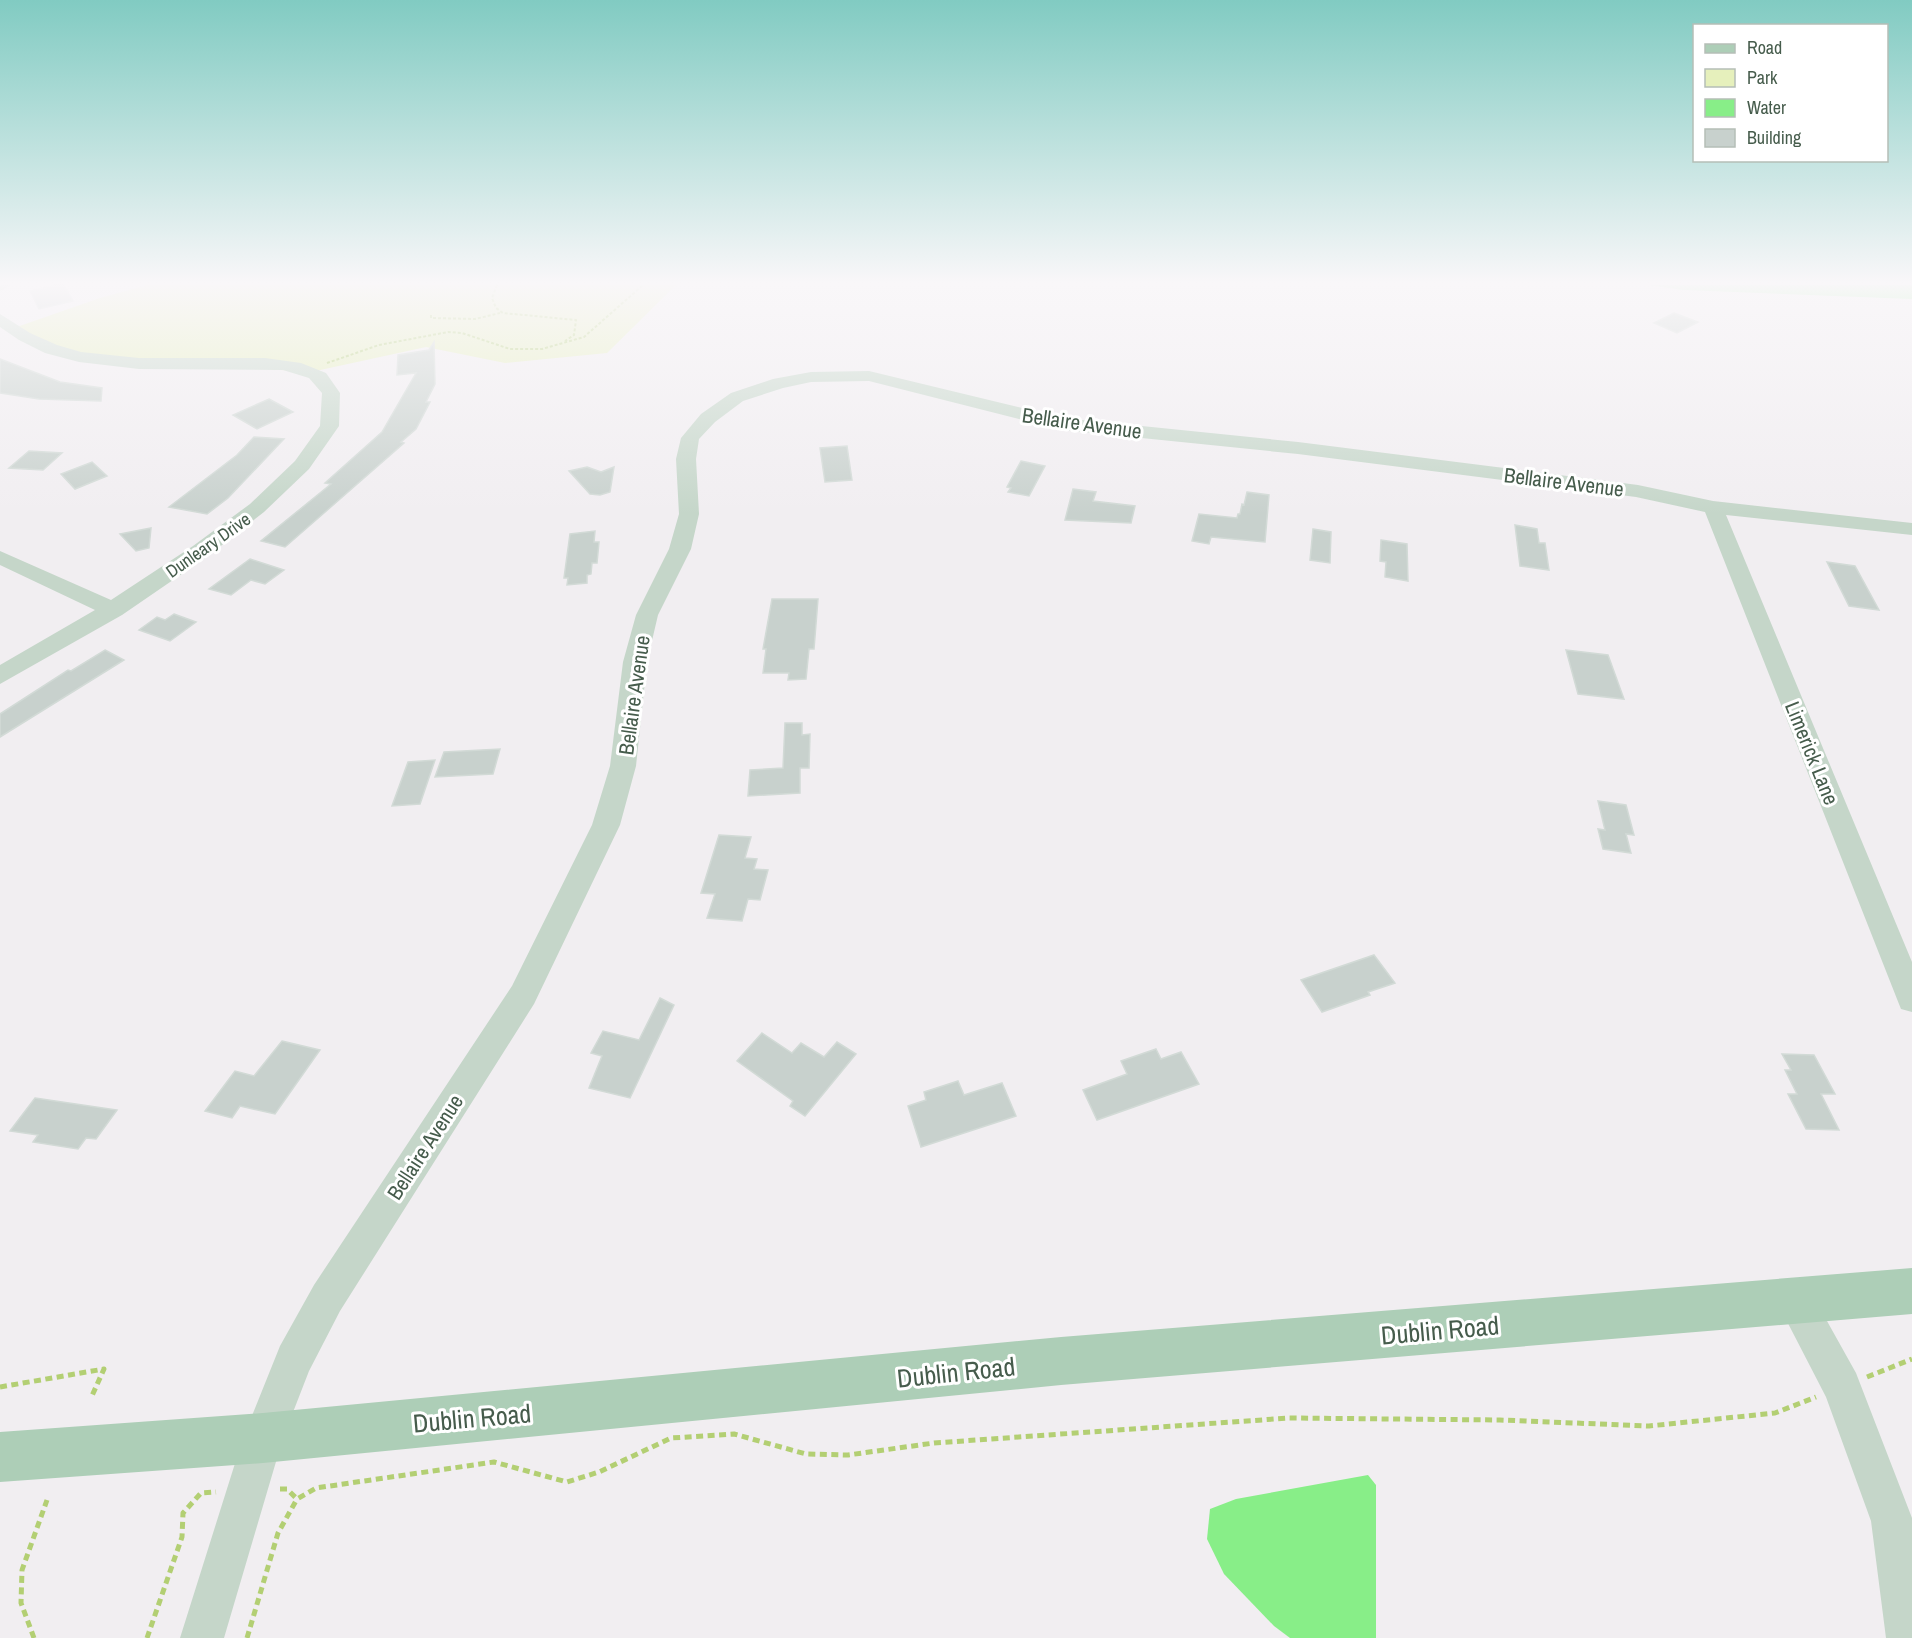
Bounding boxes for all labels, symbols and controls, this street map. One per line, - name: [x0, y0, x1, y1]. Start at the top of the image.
- legend: [1693, 24, 1888, 162]
- text: Road: [1747, 35, 1782, 60]
- text: Park: [1747, 65, 1778, 90]
- text: Water: [1747, 95, 1786, 120]
- text: Building: [1747, 125, 1802, 150]
- street label: Bellaire Avenue: [1020, 400, 1144, 446]
- street label: Bellaire Avenue: [1503, 460, 1625, 504]
- street label: Dunleary Drive: [161, 507, 255, 583]
- street label: Bellaire Avenue: [611, 633, 657, 757]
- street label: Limerick Lane: [1778, 697, 1846, 809]
- street label: Bellaire Avenue: [380, 1089, 470, 1205]
- street label: Dublin Road: [1379, 1307, 1501, 1353]
- street label: Dublin Road: [895, 1348, 1017, 1396]
- street label: Dublin Road: [411, 1395, 533, 1441]

